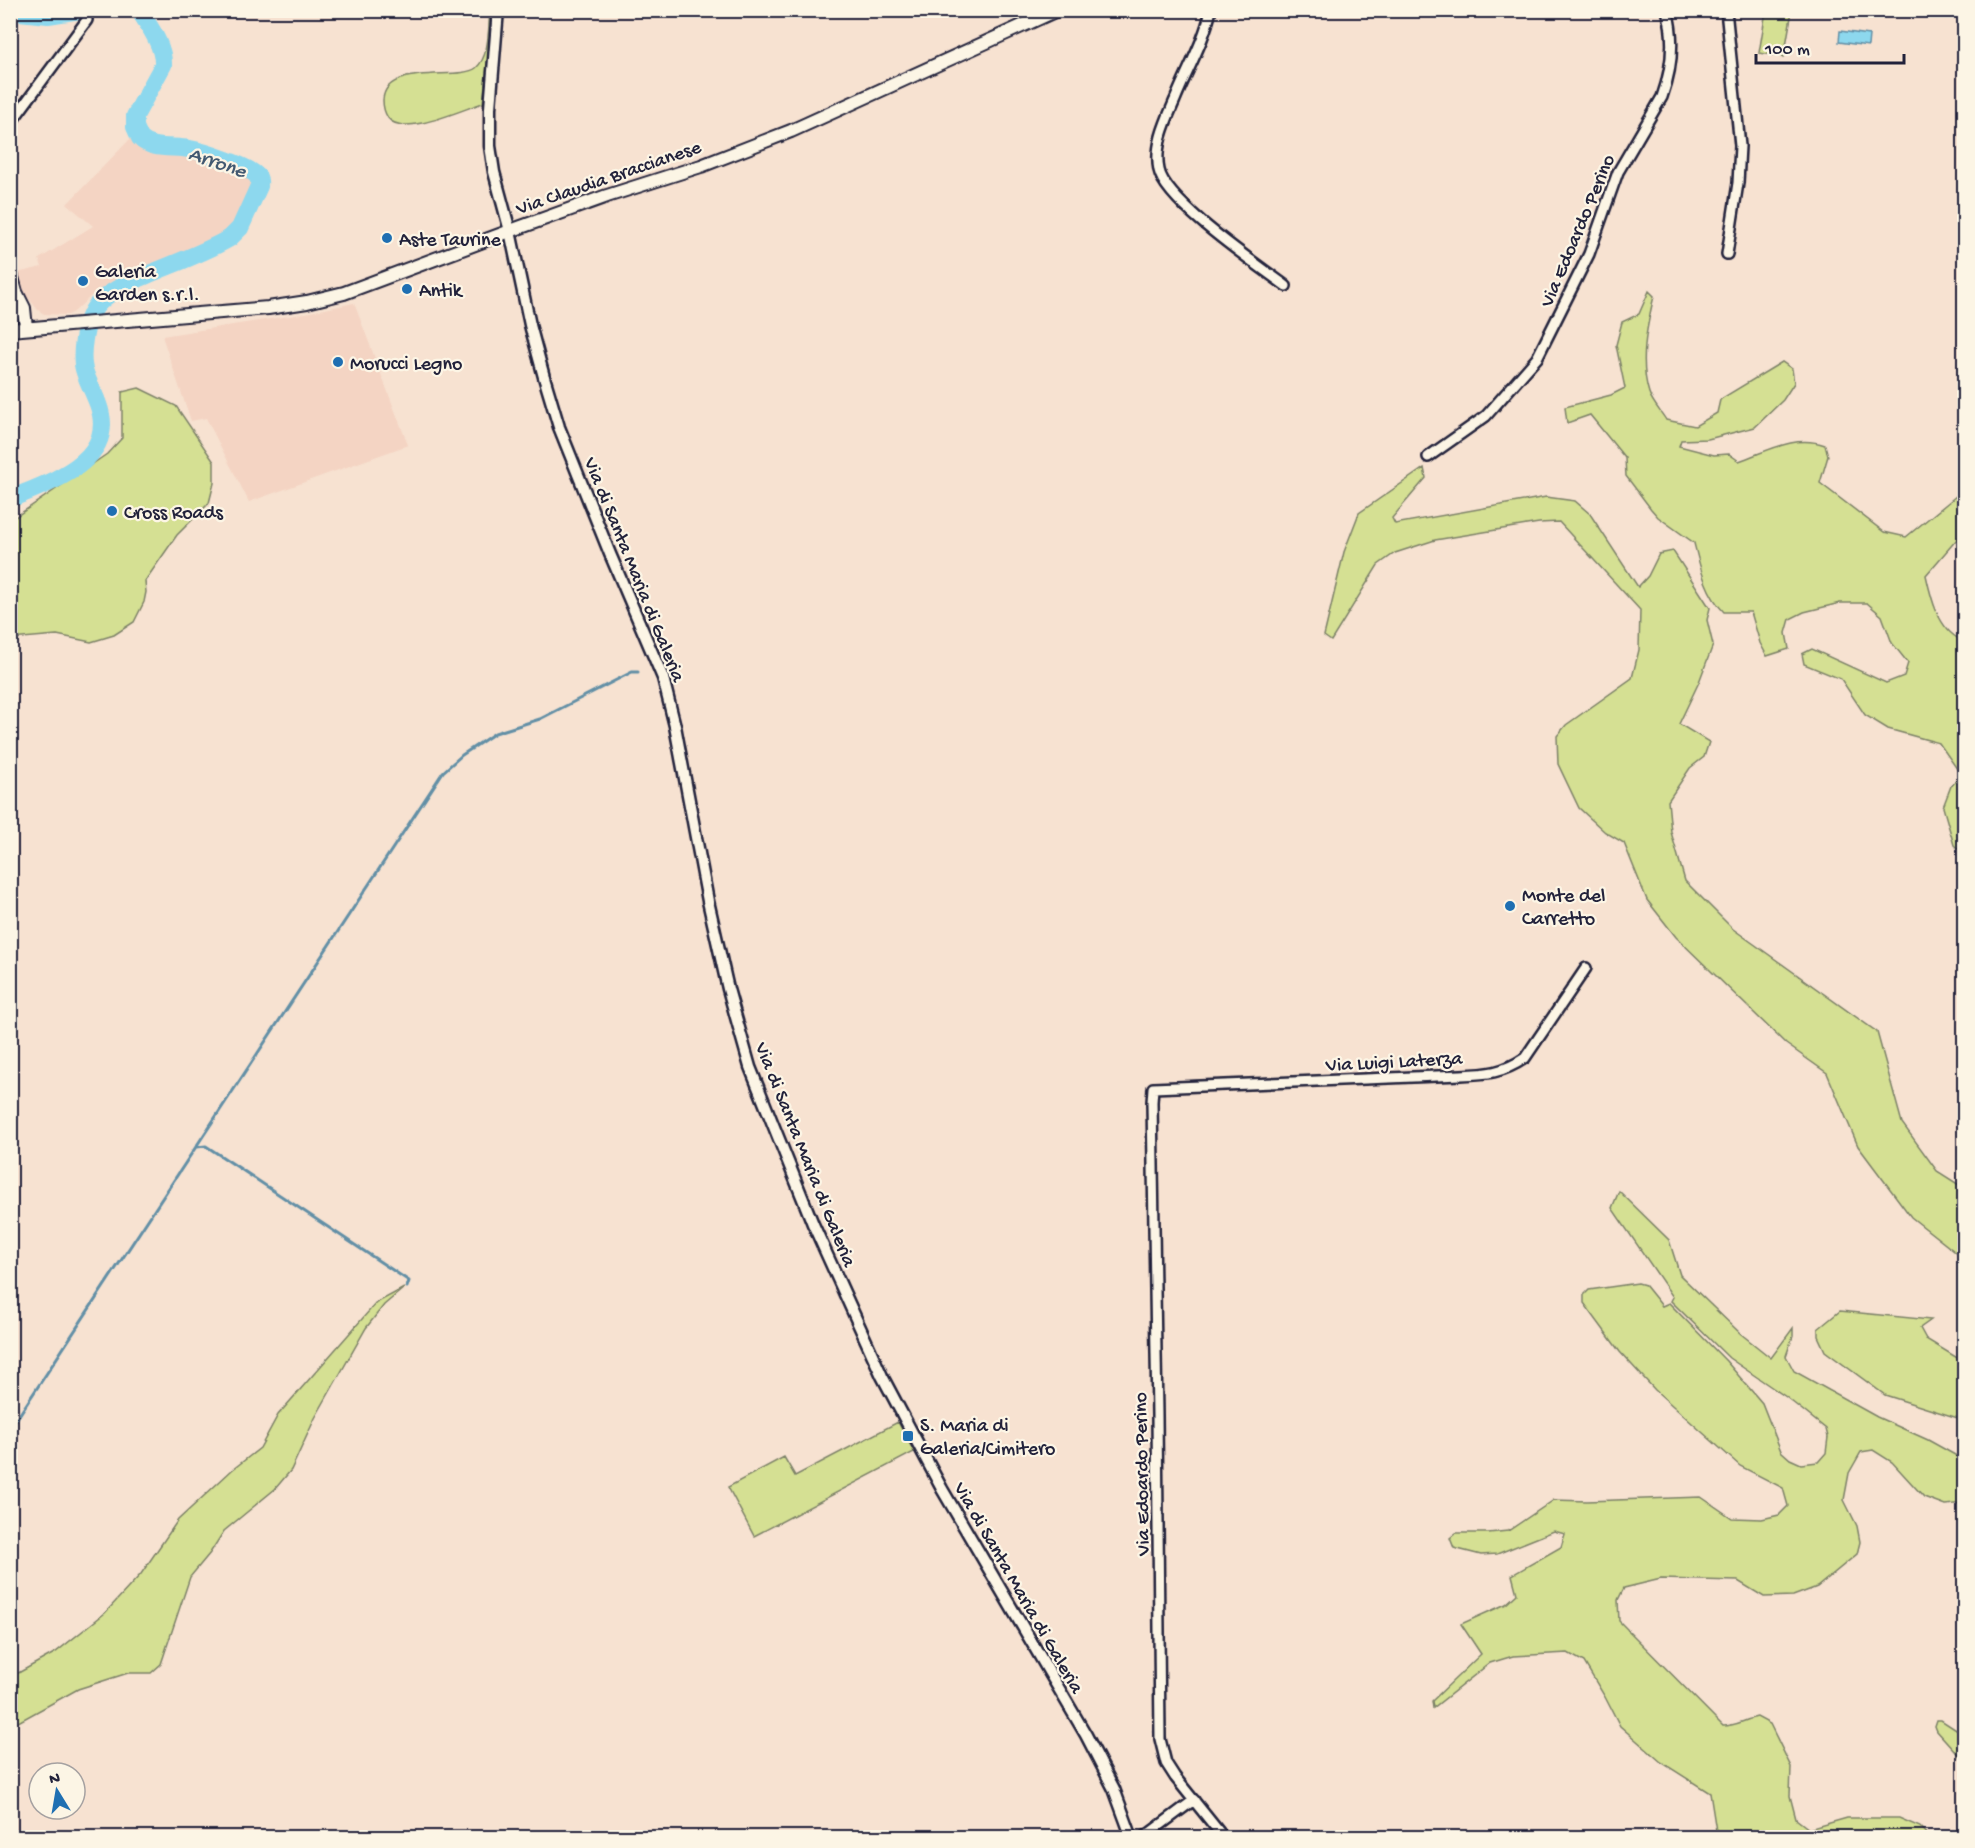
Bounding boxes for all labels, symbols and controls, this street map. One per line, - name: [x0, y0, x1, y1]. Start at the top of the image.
- scale bar: [1756, 27, 1904, 65]
- text: 100 m: [1764, 40, 1810, 61]
- street label: Via Claudia Braccianese: [513, 137, 705, 222]
- water label: Arrone: [185, 143, 250, 186]
- street label: Via Edoardo Perino: [1536, 152, 1622, 312]
- place label: Aste Taurine: [399, 230, 501, 253]
- marker: Aste Taurine: [380, 231, 394, 245]
- place label: Galeria Garden s.r.l.: [95, 262, 200, 308]
- marker: Galeria Garden s.r.l.: [76, 274, 90, 288]
- place label: Antik: [419, 281, 464, 304]
- marker: Antik: [400, 282, 414, 296]
- place label: Morucci Legno: [350, 354, 462, 377]
- marker: Morucci Legno: [331, 355, 345, 369]
- street label: Via di Santa Maria di Galeria: [577, 454, 689, 687]
- place label: Cross Roads: [124, 503, 223, 526]
- marker: Cross Roads: [105, 504, 119, 518]
- place label: Monte del Carretto: [1522, 886, 1605, 932]
- marker: Monte del Carretto: [1503, 899, 1517, 913]
- street label: Via di Santa Maria di Galeria: [748, 1039, 860, 1272]
- street label: Via Luigi Laterza: [1324, 1048, 1464, 1079]
- street label: Via Edoardo Perino: [1131, 1392, 1156, 1557]
- place label: S. Maria di Galeria/Cimitero: [920, 1416, 1055, 1462]
- marker: S. Maria di Galeria/Cimitero: [901, 1429, 915, 1443]
- street label: Via di Santa Maria di Galeria: [947, 1478, 1087, 1699]
- north arrow: [27, 1761, 87, 1821]
- text: N: [48, 1769, 62, 1790]

